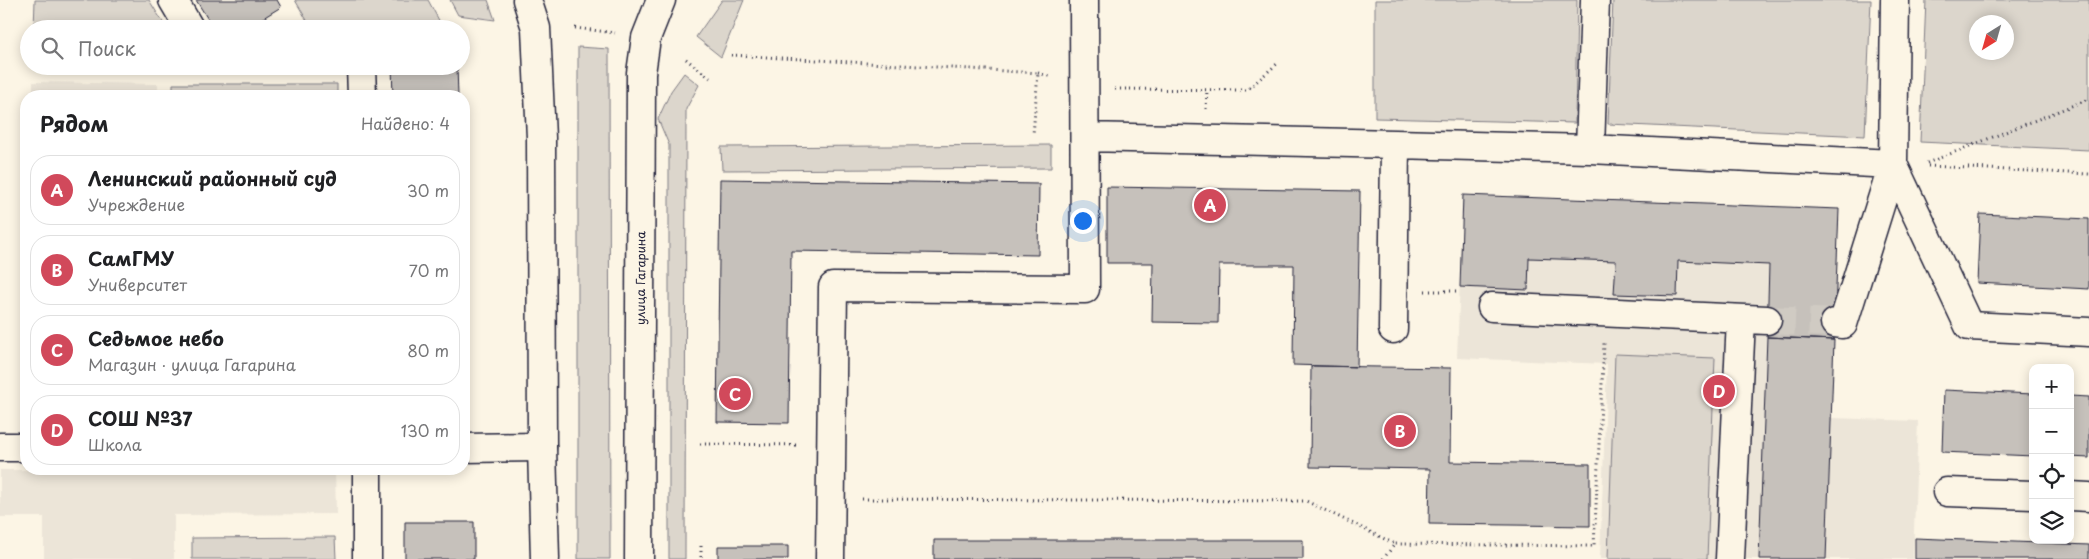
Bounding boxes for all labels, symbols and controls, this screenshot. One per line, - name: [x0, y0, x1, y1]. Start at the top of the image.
- north arrow: [1969, 15, 2014, 60]
- search box: [20, 20, 470, 75]
- icon: search: [38, 34, 66, 62]
- text: Поиск: [78, 34, 136, 62]
- text: Рядом: [40, 107, 108, 139]
- text: Найдено: 4: [361, 111, 450, 135]
- text: Ленинский районный суд: [88, 164, 337, 192]
- text: A: [51, 178, 63, 202]
- text: 30 m: [407, 178, 449, 202]
- pin: A: [1194, 186, 1226, 224]
- text: Учреждение: [88, 192, 185, 216]
- your location: [1070, 208, 1096, 234]
- street label: улица Гагарина: [631, 231, 649, 325]
- text: СамГМУ: [88, 244, 174, 272]
- text: B: [52, 258, 62, 282]
- text: 70 m: [409, 258, 449, 282]
- text: Университет: [88, 272, 187, 296]
- text: Седьмое небо: [88, 324, 224, 352]
- text: C: [51, 338, 63, 362]
- text: 80 m: [407, 338, 449, 362]
- text: Магазин · улица Гагарина: [88, 352, 296, 376]
- map controls: [2029, 364, 2074, 544]
- button: +: [2029, 364, 2074, 409]
- pin: D: [1703, 372, 1735, 410]
- pin: C: [719, 375, 751, 413]
- text: СОШ №37: [88, 404, 192, 432]
- button: −: [2029, 409, 2074, 454]
- pin: B: [1384, 412, 1416, 450]
- text: D: [51, 418, 63, 442]
- text: 130 m: [401, 418, 449, 442]
- text: Школа: [88, 432, 142, 456]
- button: locate: [2029, 454, 2074, 499]
- button: layers: [2029, 499, 2074, 544]

